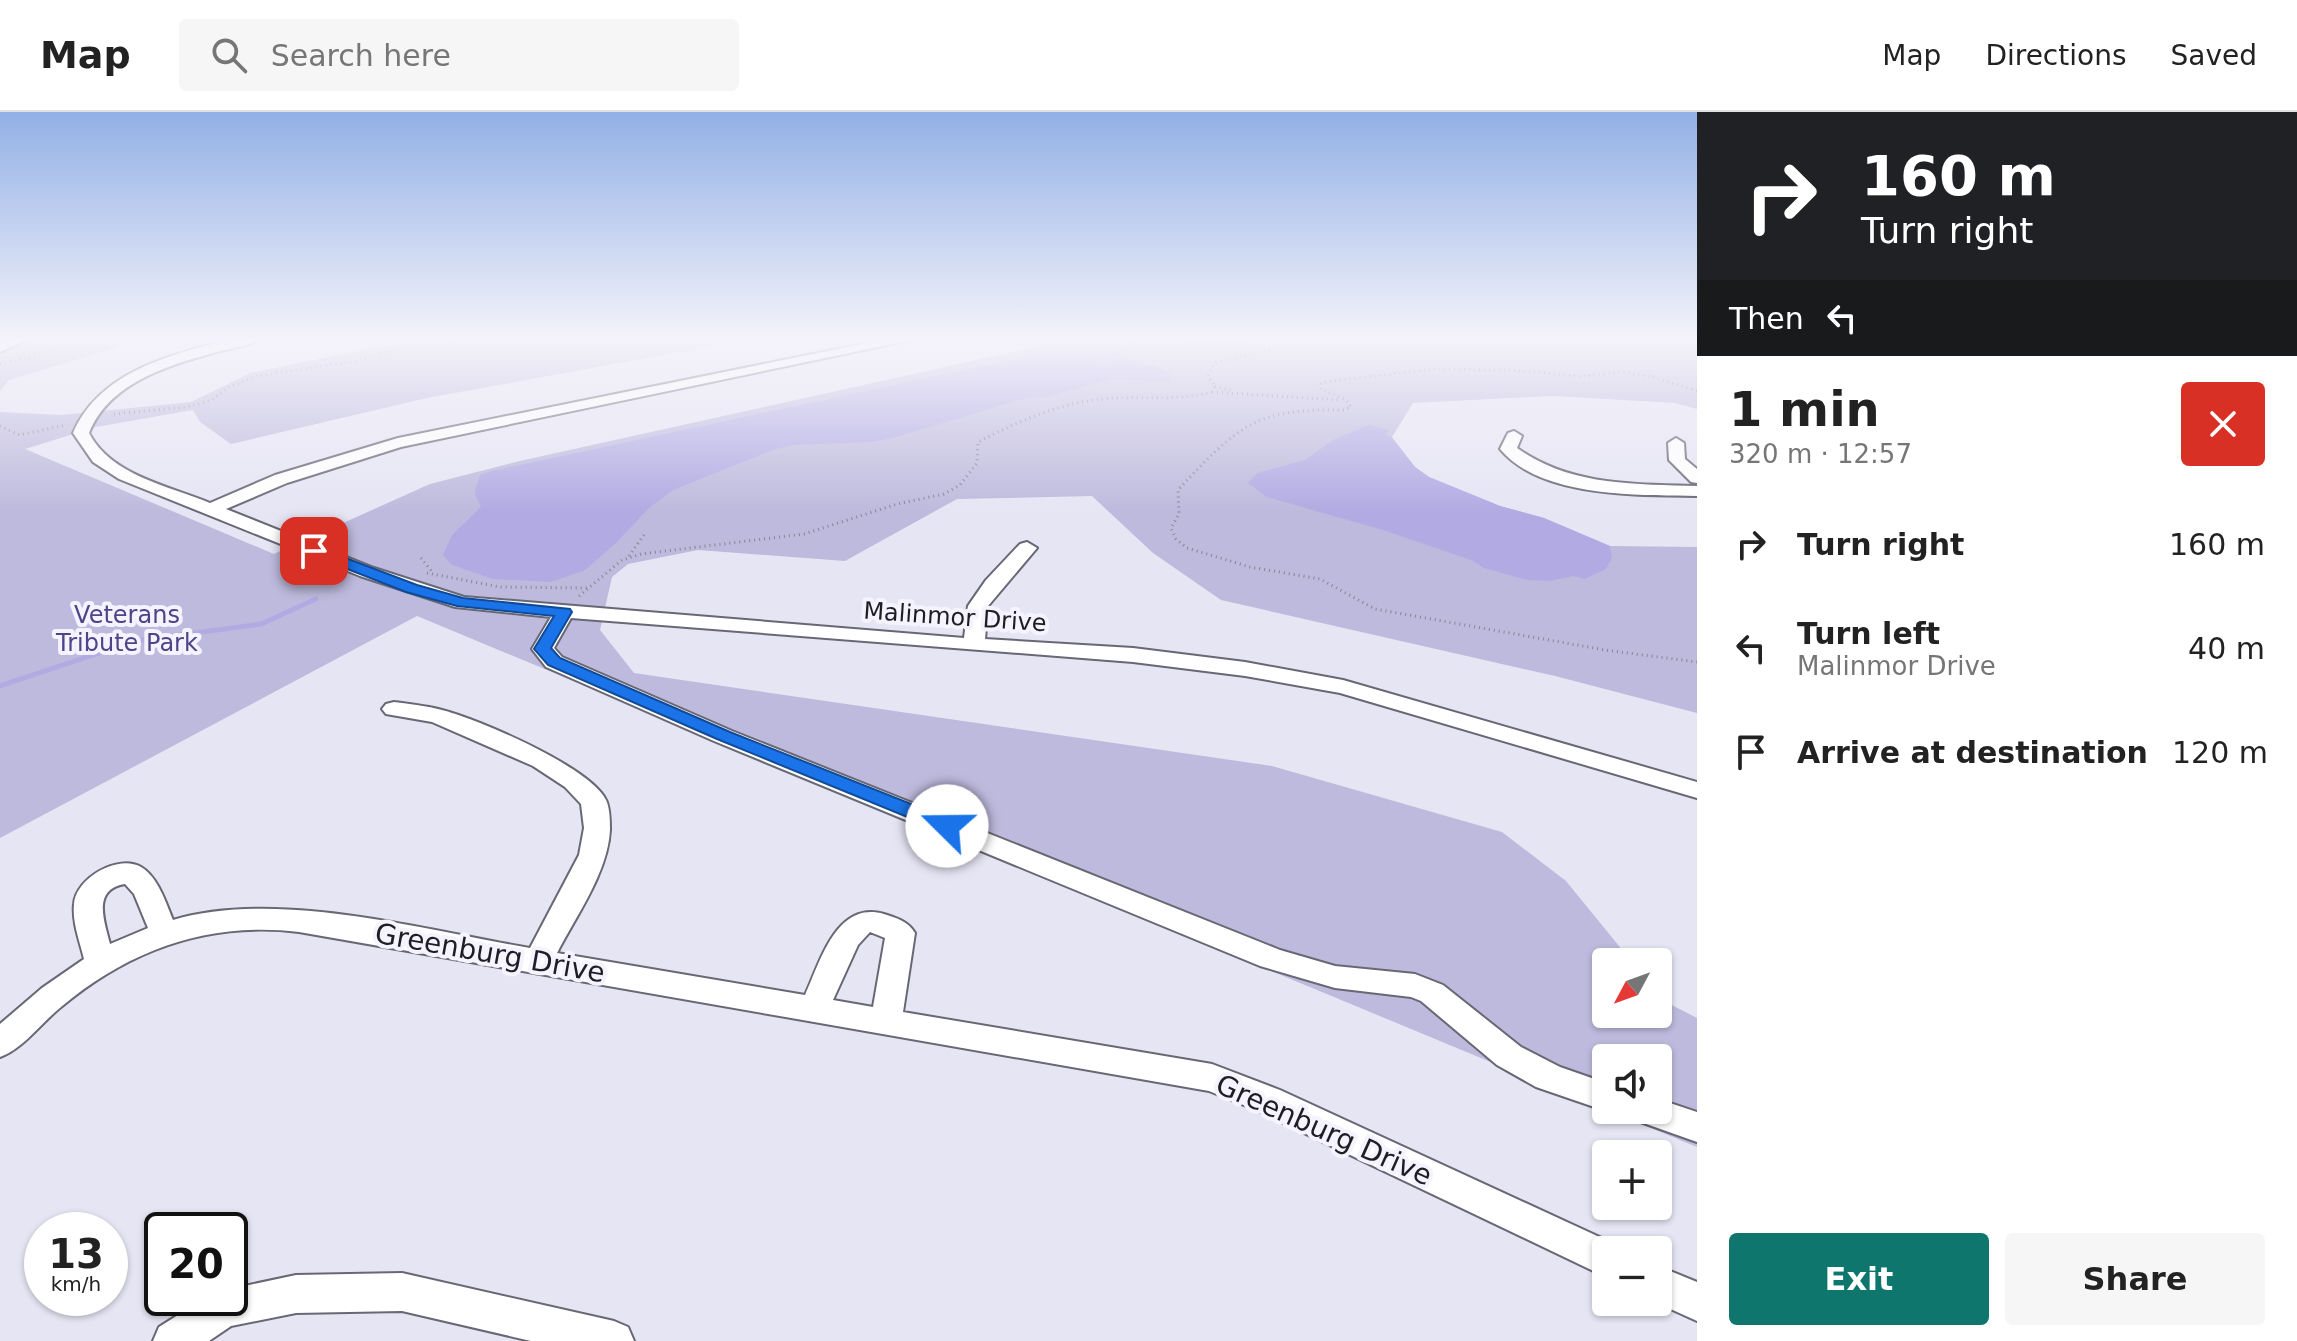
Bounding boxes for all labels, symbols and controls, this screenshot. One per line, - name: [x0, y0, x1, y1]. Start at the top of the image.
- search box: [179, 19, 739, 91]
- text: Map: [40, 33, 131, 77]
- icon: search: [207, 33, 251, 77]
- text: Search here: [271, 38, 451, 73]
- text: Map: [1882, 39, 1941, 72]
- text: Directions: [1985, 39, 2126, 72]
- text: Saved: [2170, 39, 2257, 72]
- text: 160 m: [1861, 143, 2056, 208]
- icon: right: [1729, 144, 1833, 248]
- text: Turn right: [1861, 210, 2033, 251]
- icon: left: [1820, 296, 1864, 340]
- text: Then: [1729, 301, 1804, 336]
- text: 1 min: [1729, 381, 1880, 437]
- button: close: [2181, 382, 2265, 466]
- text: 320 m · 12:57: [1729, 439, 1912, 469]
- pin: [280, 517, 348, 585]
- icon: right: [1729, 522, 1773, 566]
- text: Turn right: [1797, 527, 1964, 562]
- text: 160 m: [2169, 527, 2265, 562]
- icon: arrive: [292, 529, 336, 573]
- street label: Malinmor Drive: [862, 597, 1048, 637]
- park label: Veterans Tribute Park: [55, 601, 198, 657]
- text: Turn left: [1797, 616, 1940, 651]
- icon: left: [1729, 626, 1773, 670]
- text: 40 m: [2188, 631, 2265, 666]
- text: Malinmor Drive: [1797, 651, 1996, 681]
- icon: arrive: [1729, 730, 1773, 774]
- text: Arrive at destination: [1797, 735, 2148, 770]
- text: 120 m: [2172, 735, 2268, 770]
- position arrow: [905, 784, 989, 868]
- street label: Greenburg Drive: [373, 917, 607, 989]
- north arrow: [1592, 948, 1672, 1028]
- map controls: [1592, 948, 1672, 1316]
- button: sound: [1592, 1044, 1672, 1124]
- street label: Greenburg Drive: [1211, 1068, 1437, 1192]
- button: +: [1592, 1140, 1672, 1220]
- speed limit sign: 20: [144, 1212, 248, 1316]
- text: 13: [48, 1231, 104, 1277]
- button: Exit: [1729, 1233, 1989, 1325]
- button: Share: [2005, 1233, 2265, 1325]
- button: −: [1592, 1236, 1672, 1316]
- text: km/h: [51, 1272, 101, 1296]

